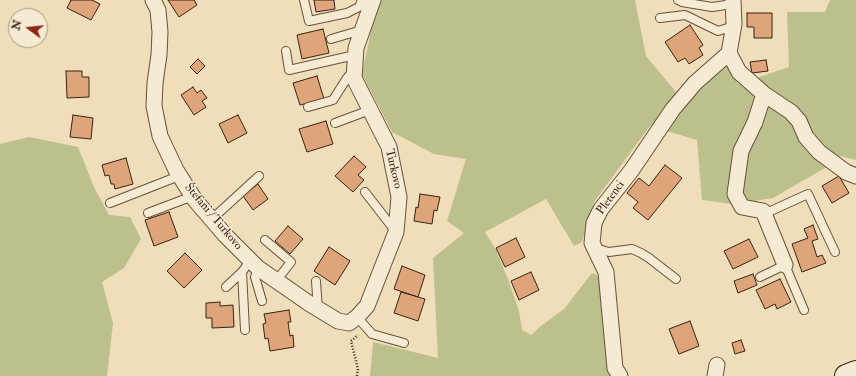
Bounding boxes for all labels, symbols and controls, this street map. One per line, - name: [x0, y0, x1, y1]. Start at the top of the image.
- north arrow: [8, 8, 48, 48]
- text: N: [9, 19, 24, 31]
- street label: Turkovo: [381, 148, 405, 190]
- street label: Pletenci: [594, 178, 628, 218]
- street label: Štefani / Turkovo: [181, 181, 245, 253]

